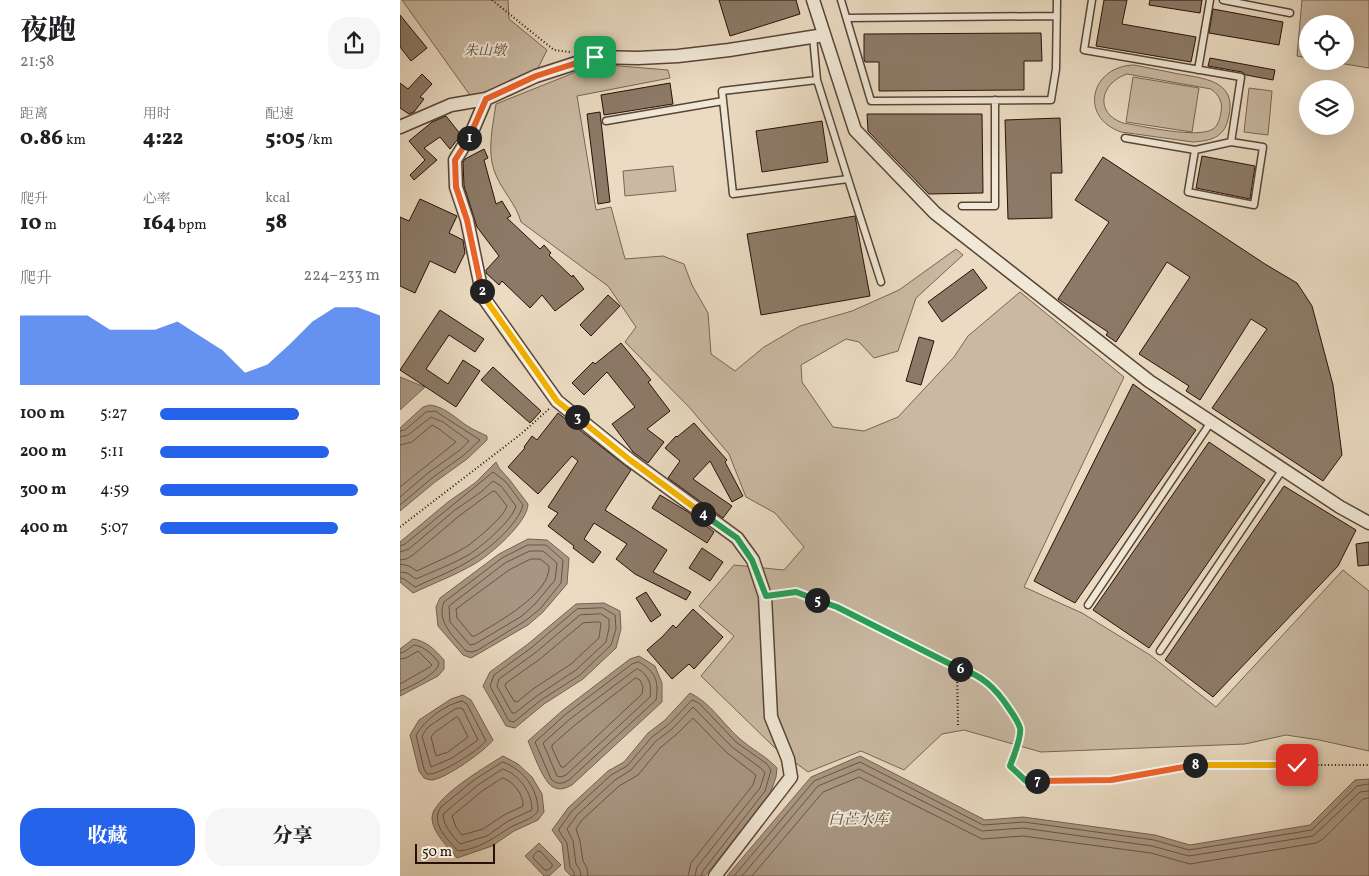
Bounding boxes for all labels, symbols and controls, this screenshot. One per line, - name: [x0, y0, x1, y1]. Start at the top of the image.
- text: 夜跑: [20, 12, 76, 51]
- map controls: [1299, 15, 1354, 135]
- button: locate: [1299, 15, 1354, 70]
- button: share: [328, 17, 380, 69]
- pin: [574, 36, 616, 78]
- park label: 朱山墩: [464, 42, 508, 61]
- icon: arrive: [581, 43, 609, 71]
- text: 21:58: [20, 51, 54, 73]
- button: layers: [1299, 80, 1354, 135]
- text: 距离: [20, 105, 48, 124]
- text: 用时: [143, 105, 171, 124]
- text: 配速: [265, 105, 293, 124]
- text: 0.86: [20, 124, 63, 153]
- text: 4:22: [143, 124, 183, 153]
- text: 5:05: [265, 124, 305, 153]
- pin: 1: [456, 126, 482, 150]
- text: 1: [467, 129, 472, 148]
- text: km: [63, 131, 86, 150]
- text: /km: [305, 131, 333, 150]
- text: kcal: [265, 189, 290, 208]
- text: 爬升: [20, 190, 48, 209]
- text: 心率: [143, 190, 171, 209]
- text: 58: [265, 208, 287, 237]
- text: 10: [20, 209, 42, 238]
- text: 164: [143, 209, 176, 238]
- text: m: [42, 216, 57, 235]
- text: bpm: [176, 216, 207, 235]
- text: 224–233 m: [304, 265, 380, 287]
- text: 爬升: [20, 268, 52, 290]
- pin: 2: [470, 278, 494, 304]
- text: 2: [479, 282, 486, 301]
- text: 100 m: [20, 403, 65, 425]
- text: 5:27: [100, 403, 127, 425]
- pin: 3: [564, 404, 590, 430]
- text: 3: [574, 408, 581, 427]
- text: 200 m: [20, 441, 67, 463]
- text: 5:11: [100, 441, 124, 463]
- text: 300 m: [20, 479, 66, 501]
- text: 4:59: [100, 479, 129, 501]
- pin: 4: [690, 502, 716, 526]
- text: 4: [699, 505, 708, 524]
- text: 400 m: [20, 517, 68, 539]
- text: 5:07: [100, 517, 129, 539]
- pin: 5: [804, 588, 830, 612]
- text: 5: [814, 591, 821, 610]
- pin: 6: [948, 656, 972, 682]
- text: 6: [957, 660, 964, 679]
- pin: [1276, 744, 1318, 786]
- icon: check: [1283, 751, 1311, 779]
- pin: 8: [1182, 752, 1208, 778]
- text: 8: [1192, 756, 1199, 775]
- pin: 7: [1024, 768, 1050, 794]
- text: 7: [1034, 772, 1041, 791]
- button: 收藏: [20, 808, 195, 866]
- button: 分享: [205, 808, 380, 866]
- water label: 白芒水库: [828, 810, 891, 831]
- scale bar: [415, 841, 495, 864]
- text: 50 m: [422, 843, 452, 862]

